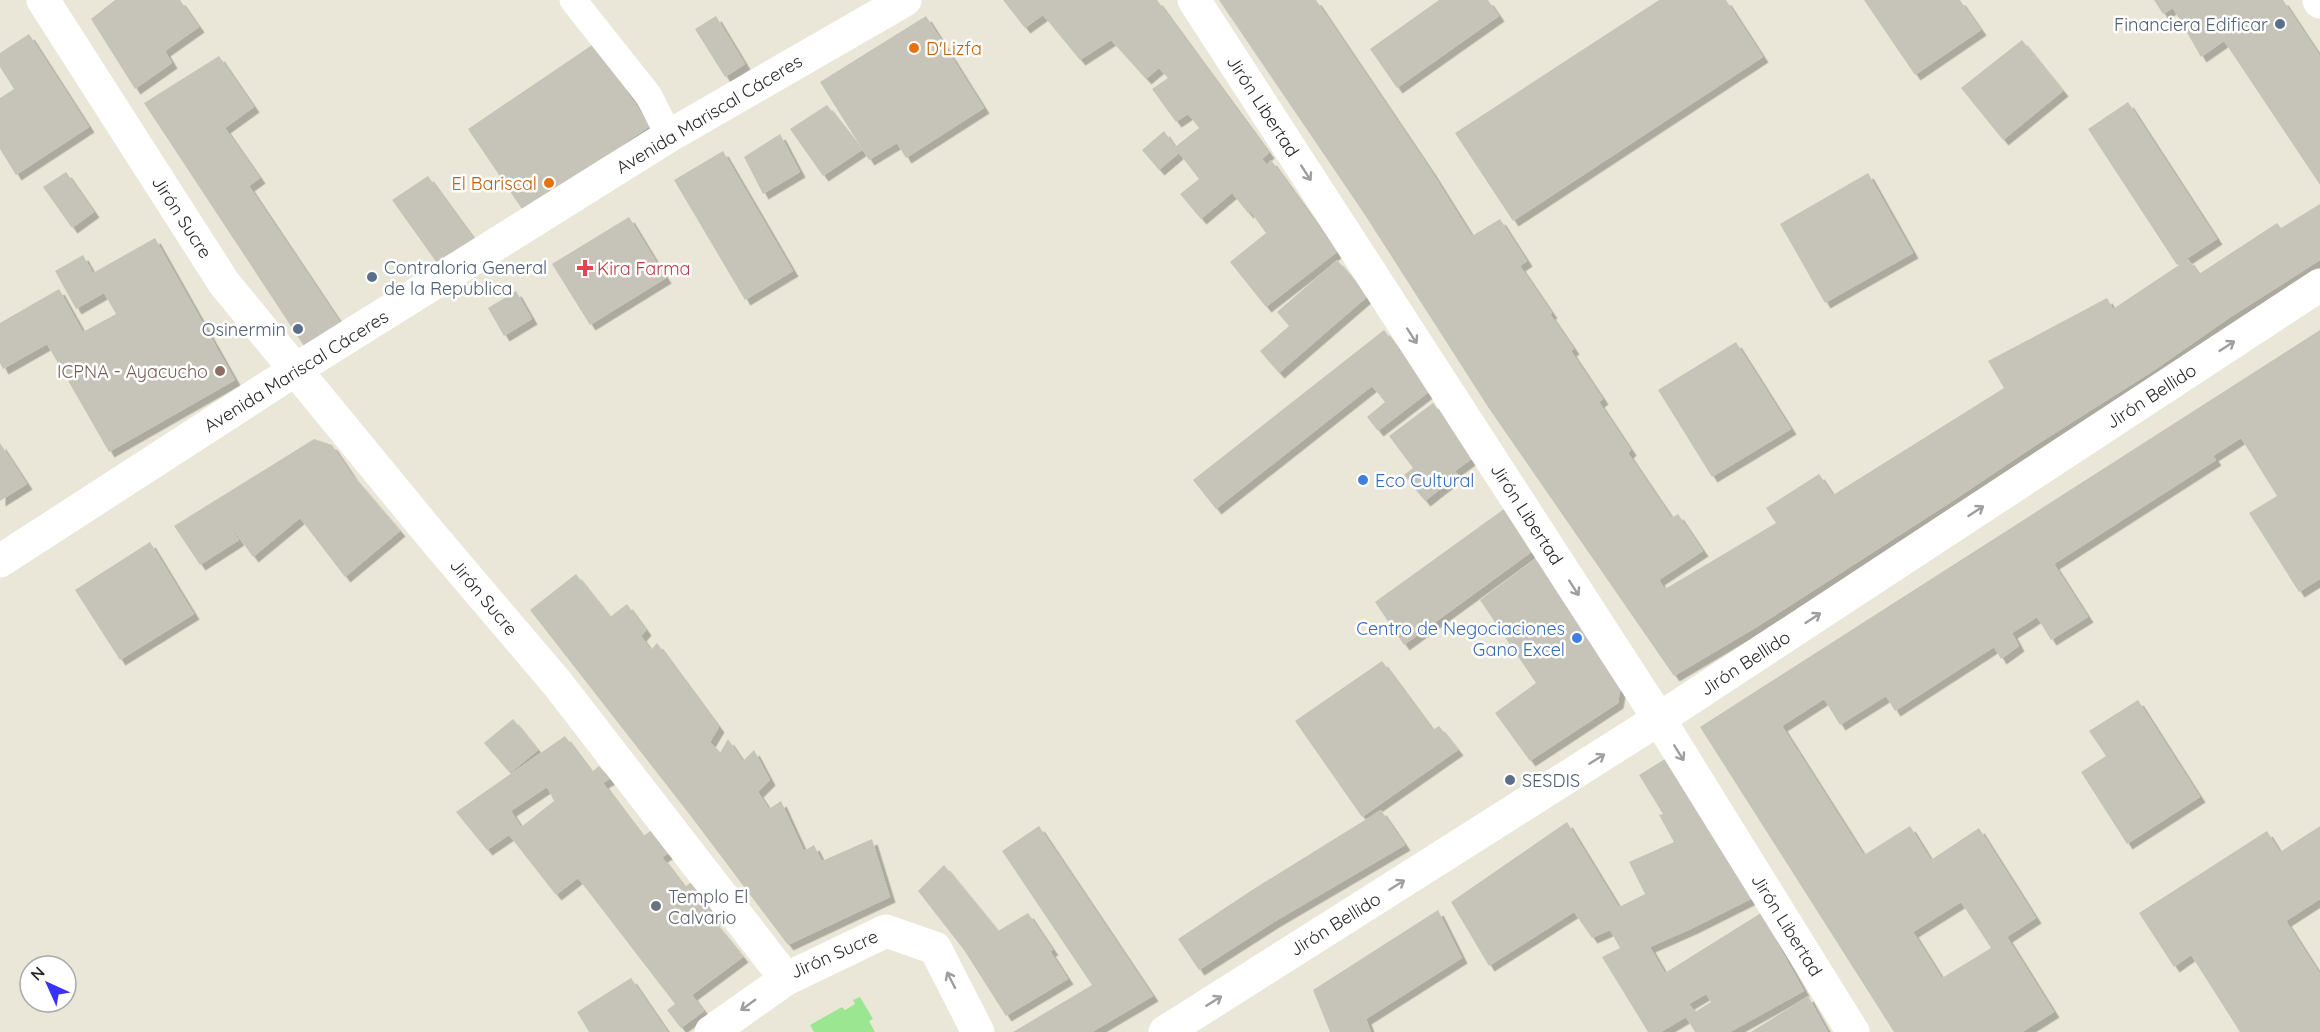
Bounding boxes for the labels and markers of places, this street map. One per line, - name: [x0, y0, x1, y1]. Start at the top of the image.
- place label: Financiera Edificar: [2114, 13, 2268, 36]
- marker: Financiera Edificar: [2273, 17, 2287, 31]
- place label: D'Lizfa: [926, 37, 982, 60]
- marker: D'Lizfa: [907, 41, 921, 55]
- place label: El Bariscal: [452, 172, 537, 195]
- marker: El Bariscal: [542, 176, 556, 190]
- place label: Contraloria General de la Republica: [384, 256, 547, 300]
- place label: Kira Farma: [597, 257, 691, 280]
- marker: Kira Farma: [578, 261, 592, 275]
- marker: Contraloria General de la Republica: [365, 270, 379, 284]
- place label: Osinermin: [202, 318, 286, 341]
- marker: Osinermin: [291, 322, 305, 336]
- place label: ICPNA - Ayacucho: [57, 360, 208, 383]
- marker: ICPNA - Ayacucho: [213, 364, 227, 378]
- place label: Eco Cultural: [1375, 469, 1474, 492]
- marker: Eco Cultural: [1356, 473, 1370, 487]
- place label: Centro de Negociaciones Gano Excel: [1356, 617, 1565, 661]
- marker: Centro de Negociaciones Gano Excel: [1570, 631, 1584, 645]
- place label: SESDIS: [1522, 769, 1580, 792]
- marker: SESDIS: [1503, 773, 1517, 787]
- place label: Templo El Calvario: [668, 885, 748, 929]
- marker: Templo El Calvario: [649, 899, 663, 913]

